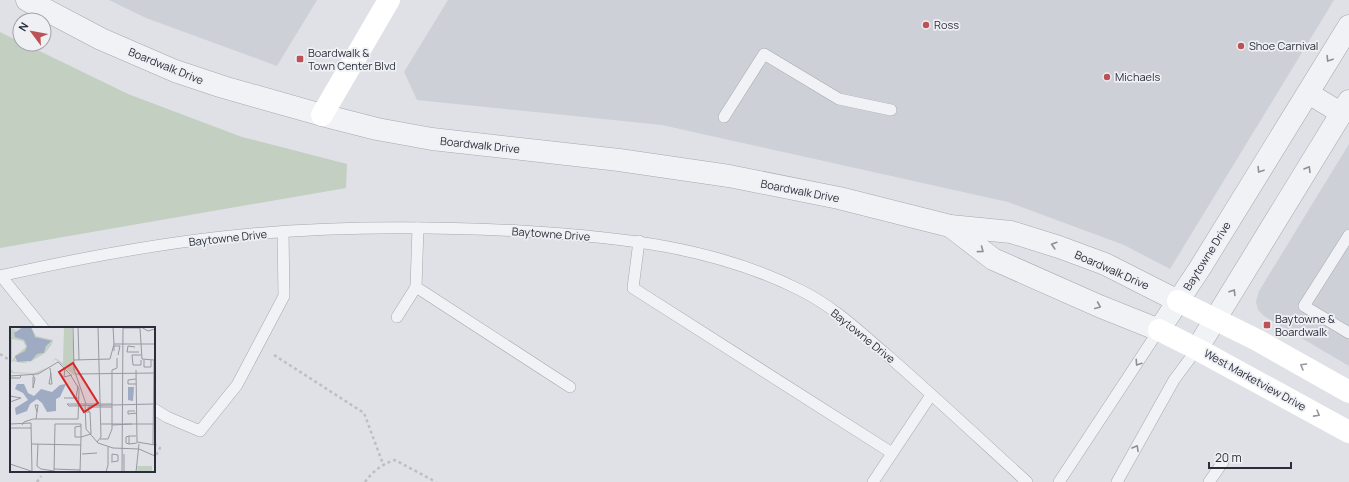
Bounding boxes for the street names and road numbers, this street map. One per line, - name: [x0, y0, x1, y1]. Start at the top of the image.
- street label: Boardwalk Drive: [126, 44, 207, 88]
- street label: Boardwalk Drive: [440, 133, 521, 156]
- street label: Boardwalk Drive: [759, 176, 841, 206]
- street label: Baytowne Drive: [1179, 218, 1234, 293]
- street label: Baytowne Drive: [511, 223, 591, 244]
- street label: Baytowne Drive: [188, 226, 268, 249]
- street label: Boardwalk Drive: [1073, 246, 1152, 293]
- street label: Baytowne Drive: [828, 305, 899, 367]
- street label: West Marketview Drive: [1201, 345, 1310, 414]

